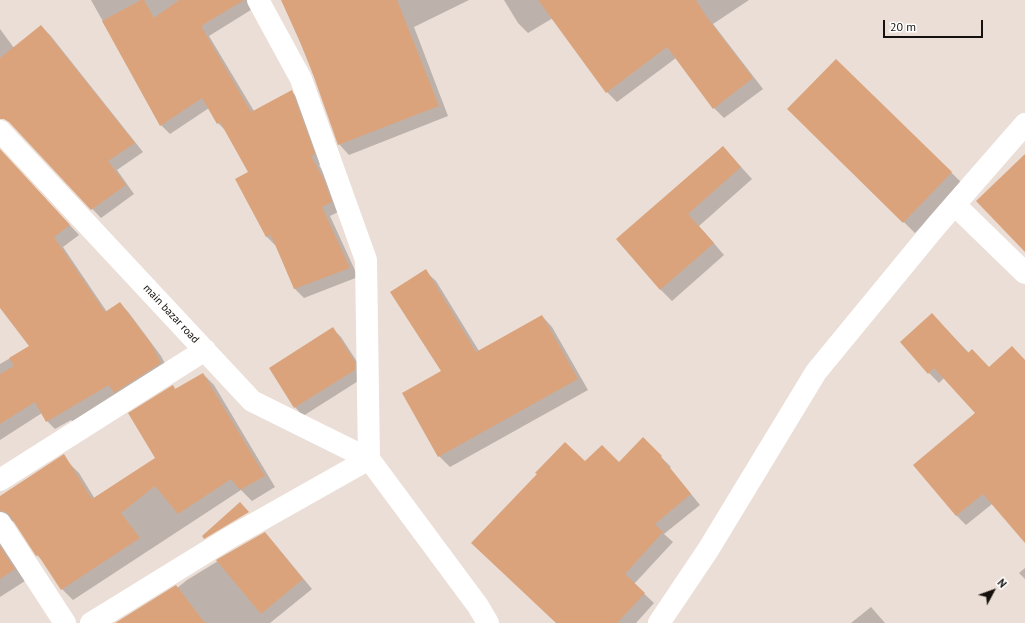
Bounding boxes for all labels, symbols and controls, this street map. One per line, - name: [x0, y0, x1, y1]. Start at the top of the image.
- scale bar: [885, 12, 985, 38]
- text: 20 m: [890, 19, 916, 34]
- street label: main bazar road: [140, 282, 202, 346]
- north arrow: [973, 571, 1013, 611]
- text: N: [994, 576, 1010, 590]

